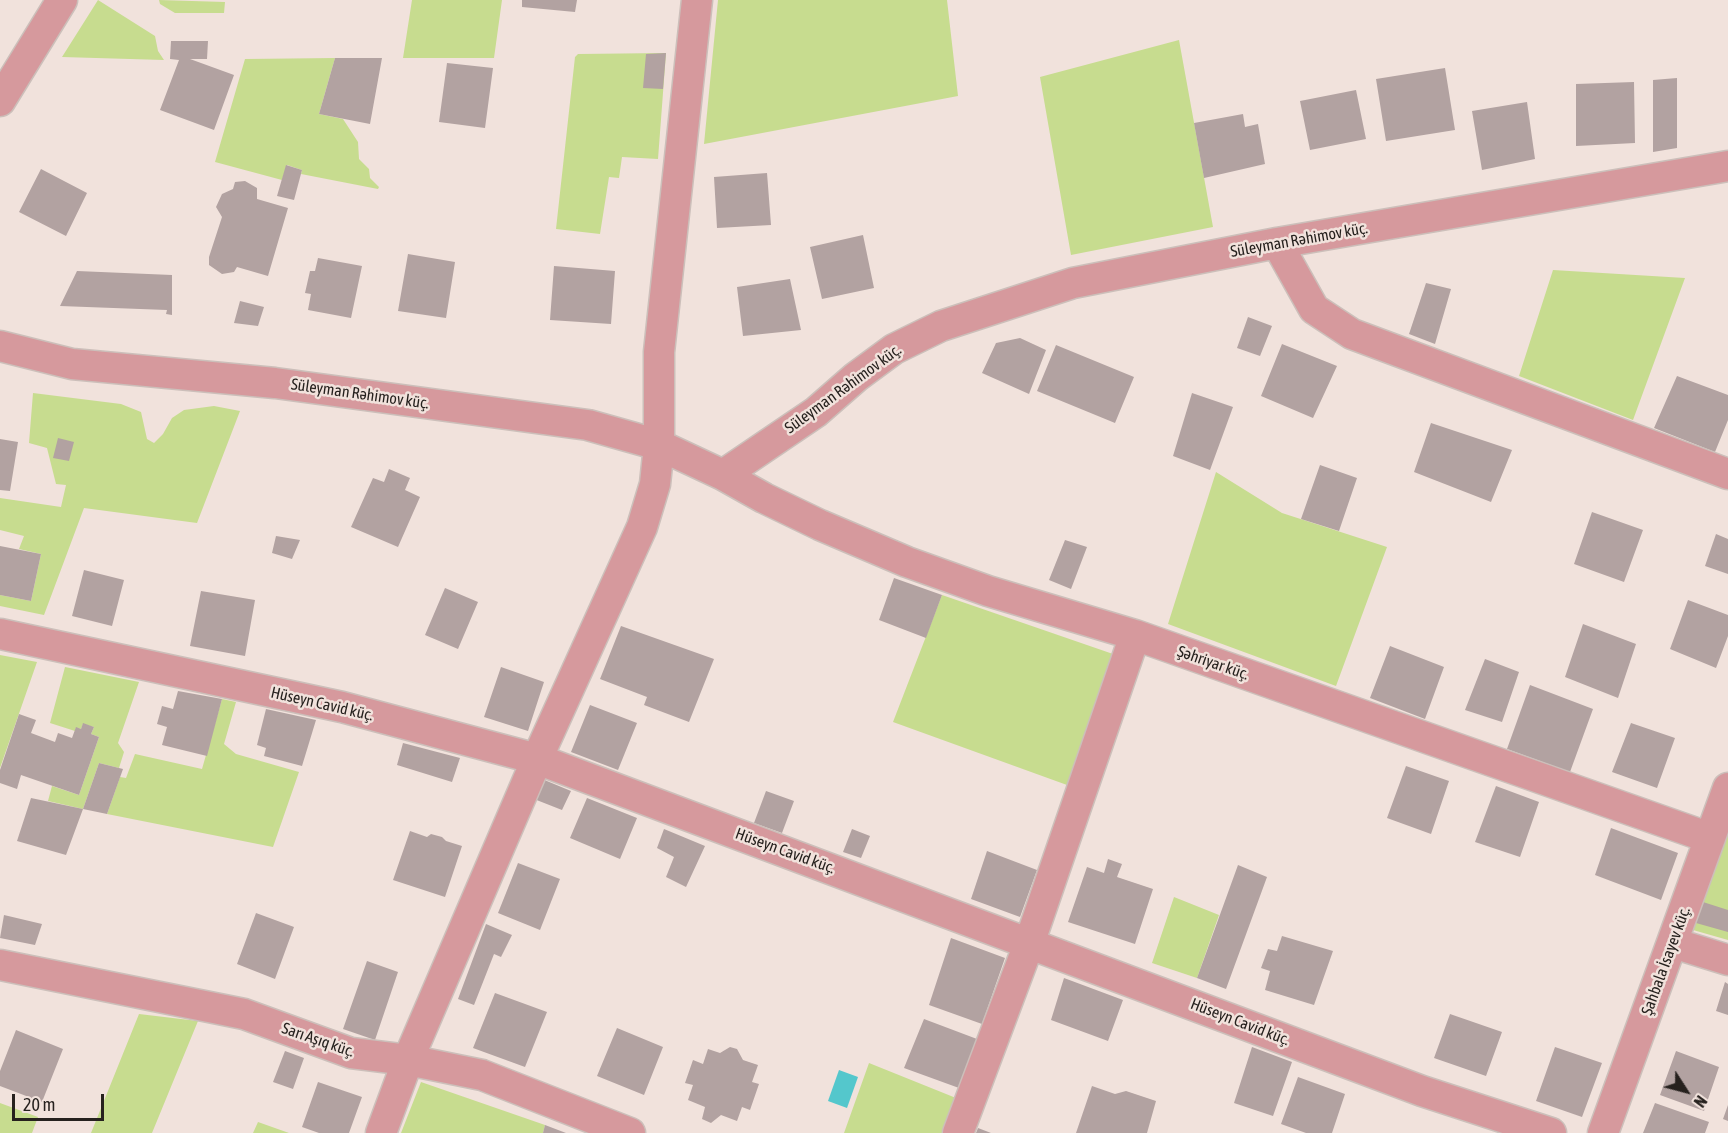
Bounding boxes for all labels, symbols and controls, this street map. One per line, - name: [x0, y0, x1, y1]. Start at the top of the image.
- street label: Süleyman Rəhimov küç.: [1229, 218, 1369, 262]
- street label: Süleyman Rəhimov küç.: [781, 340, 905, 438]
- street label: Süleyman Rəhimov küç.: [290, 375, 430, 413]
- street label: Şəhriyar küç.: [1175, 642, 1251, 684]
- street label: Hüseyn Cavid küç.: [269, 683, 375, 725]
- street label: Hüseyn Cavid küç.: [733, 824, 837, 878]
- street label: Şahbala İsayev küç.: [1638, 904, 1694, 1018]
- street label: Hüseyn Cavid küç.: [1188, 994, 1292, 1050]
- street label: Sarı Aşıq küç.: [279, 1019, 357, 1061]
- north arrow: [1656, 1061, 1716, 1121]
- scale bar: [15, 1082, 106, 1120]
- text: N: [1691, 1092, 1711, 1111]
- text: 20 m: [23, 1094, 55, 1115]

